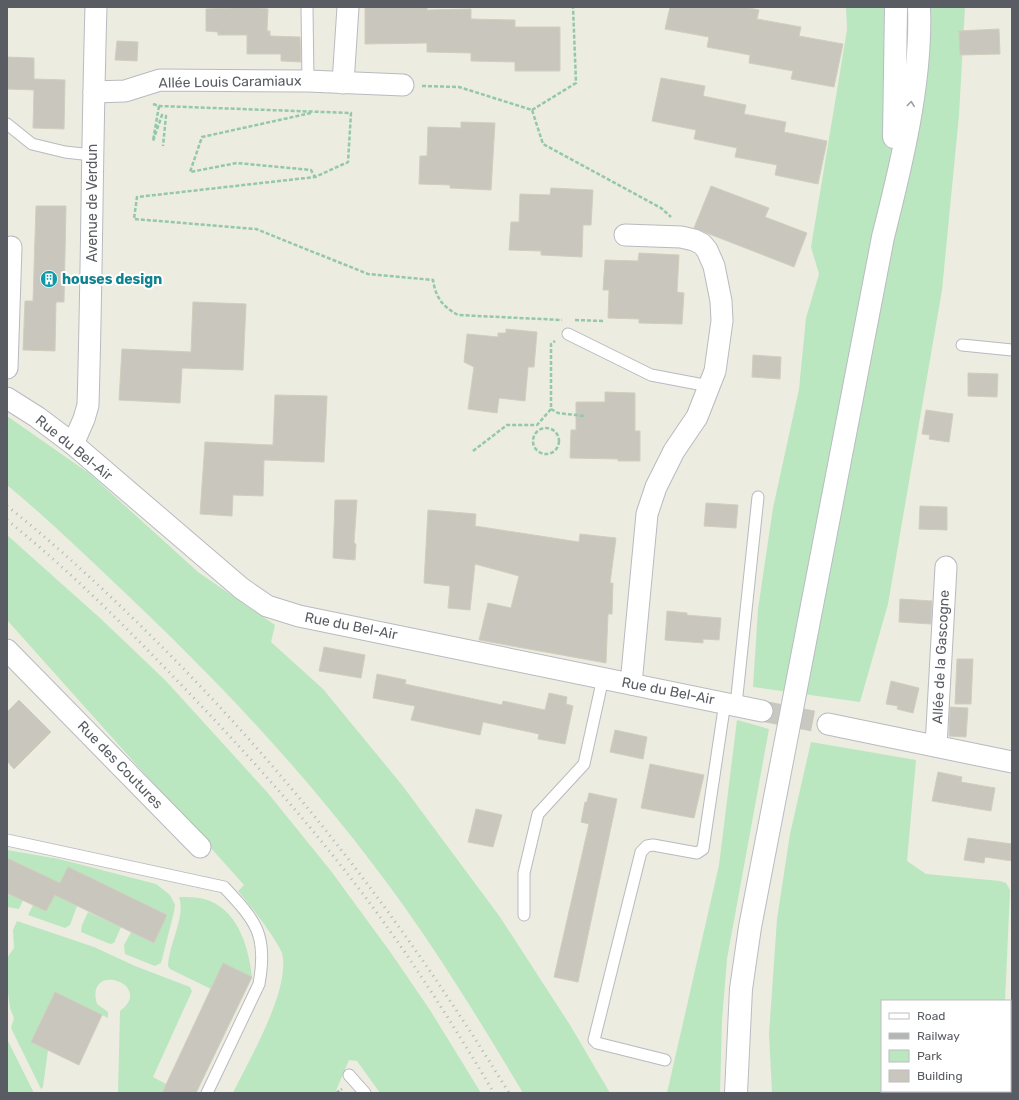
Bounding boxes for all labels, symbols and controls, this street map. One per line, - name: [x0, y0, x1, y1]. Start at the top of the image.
- street label: Allée Louis Caramiaux: [158, 72, 302, 92]
- one-way arrow: [906, 100, 915, 107]
- street label: Avenue de Verdun: [84, 144, 101, 262]
- building icon: houses design: [39, 269, 59, 289]
- place label: houses design: [62, 271, 162, 288]
- street label: Rue du Bel-Air: [32, 412, 116, 485]
- street label: Allée de la Gascogne: [929, 589, 953, 725]
- street label: Rue du Bel-Air: [303, 609, 400, 643]
- street label: Rue du Bel-Air: [620, 674, 717, 708]
- street label: Rue des Coutures: [74, 718, 166, 812]
- legend: [881, 1000, 1011, 1092]
- text: Road: [917, 1009, 945, 1023]
- text: Railway: [917, 1029, 960, 1043]
- text: Park: [917, 1049, 943, 1063]
- text: Building: [917, 1069, 963, 1083]

